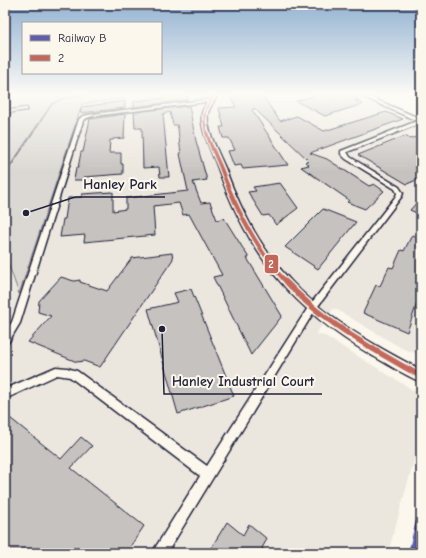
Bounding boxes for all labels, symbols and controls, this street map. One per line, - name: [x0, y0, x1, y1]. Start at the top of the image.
- legend: [22, 22, 162, 74]
- text: Railway B: [58, 31, 107, 45]
- text: 2: [58, 51, 64, 65]
- callout: Hanley Park: [75, 171, 165, 197]
- text: Hanley Park: [83, 176, 157, 193]
- line badge: 2: [264, 254, 279, 274]
- text: 2: [268, 258, 274, 271]
- callout: Hanley Industrial Court: [164, 368, 322, 394]
- text: Hanley Industrial Court: [172, 373, 315, 390]

